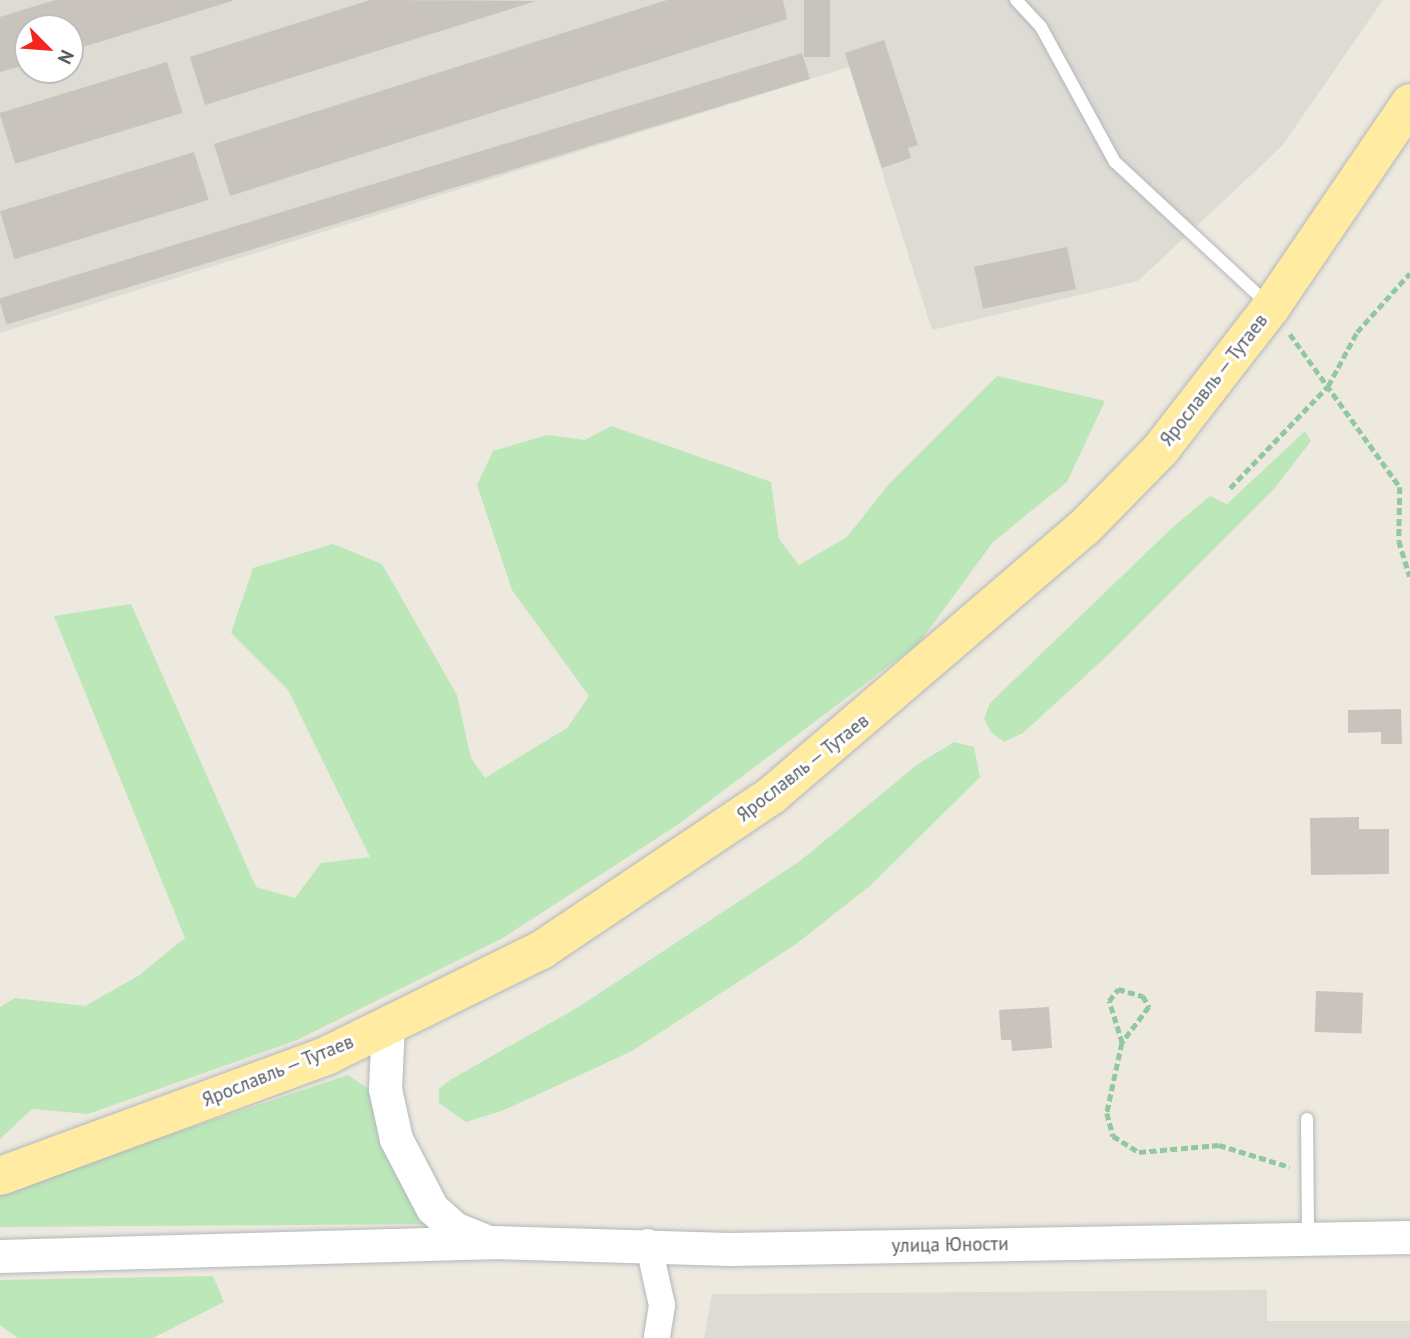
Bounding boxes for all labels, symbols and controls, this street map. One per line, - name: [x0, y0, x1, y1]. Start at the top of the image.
- north arrow: [14, 14, 84, 84]
- text: N: [53, 46, 80, 68]
- street label: Ярославль — Тутаев: [1154, 308, 1274, 452]
- street label: Ярославль — Тутаев: [731, 708, 875, 828]
- street label: Ярославль — Тутаев: [197, 1029, 359, 1113]
- street label: улица Юности: [891, 1233, 1009, 1257]

